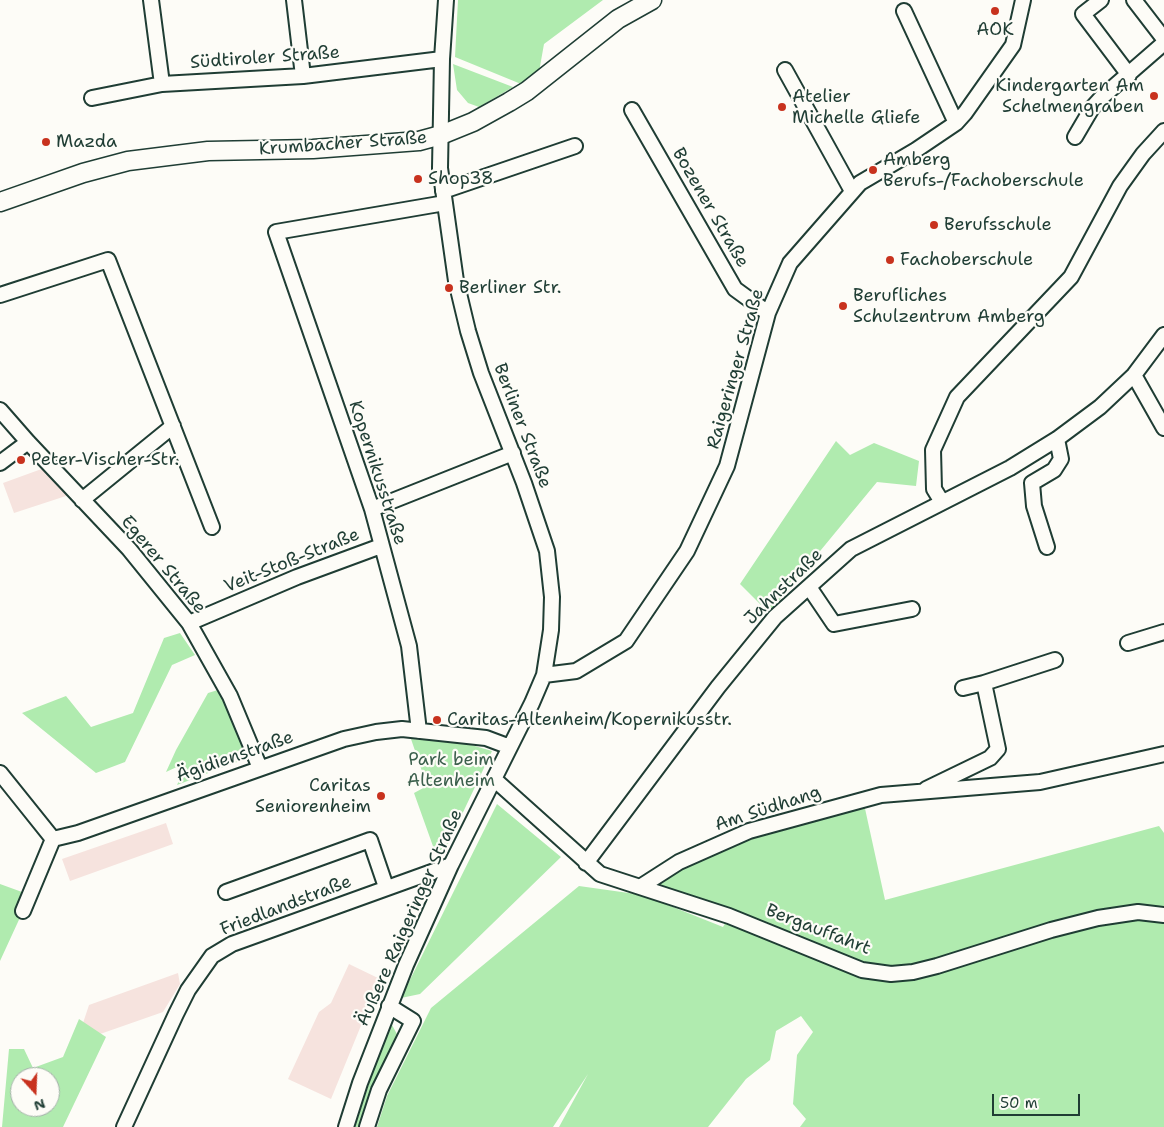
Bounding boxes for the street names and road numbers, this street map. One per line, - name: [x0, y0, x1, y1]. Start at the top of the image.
- street label: Südtiroler Straße: [189, 42, 341, 74]
- street label: Krumbacher Straße: [258, 127, 428, 161]
- street label: Bozener Straße: [667, 144, 753, 272]
- street label: Raigeringer Straße: [703, 286, 769, 452]
- street label: Berliner Straße: [488, 361, 556, 491]
- street label: Kopernikusstraße: [343, 398, 411, 548]
- street label: Egerer Straße: [116, 512, 210, 618]
- street label: Veit-Stoß-Straße: [221, 524, 363, 598]
- street label: Jahnstraße: [740, 544, 828, 630]
- street label: Ägidienstraße: [174, 727, 296, 787]
- street label: Am Südhang: [712, 782, 824, 836]
- street label: Äußere Raigeringer Straße: [352, 806, 468, 1030]
- street label: Friedlandstraße: [217, 871, 355, 941]
- street label: Bergauffahrt: [762, 900, 874, 960]

